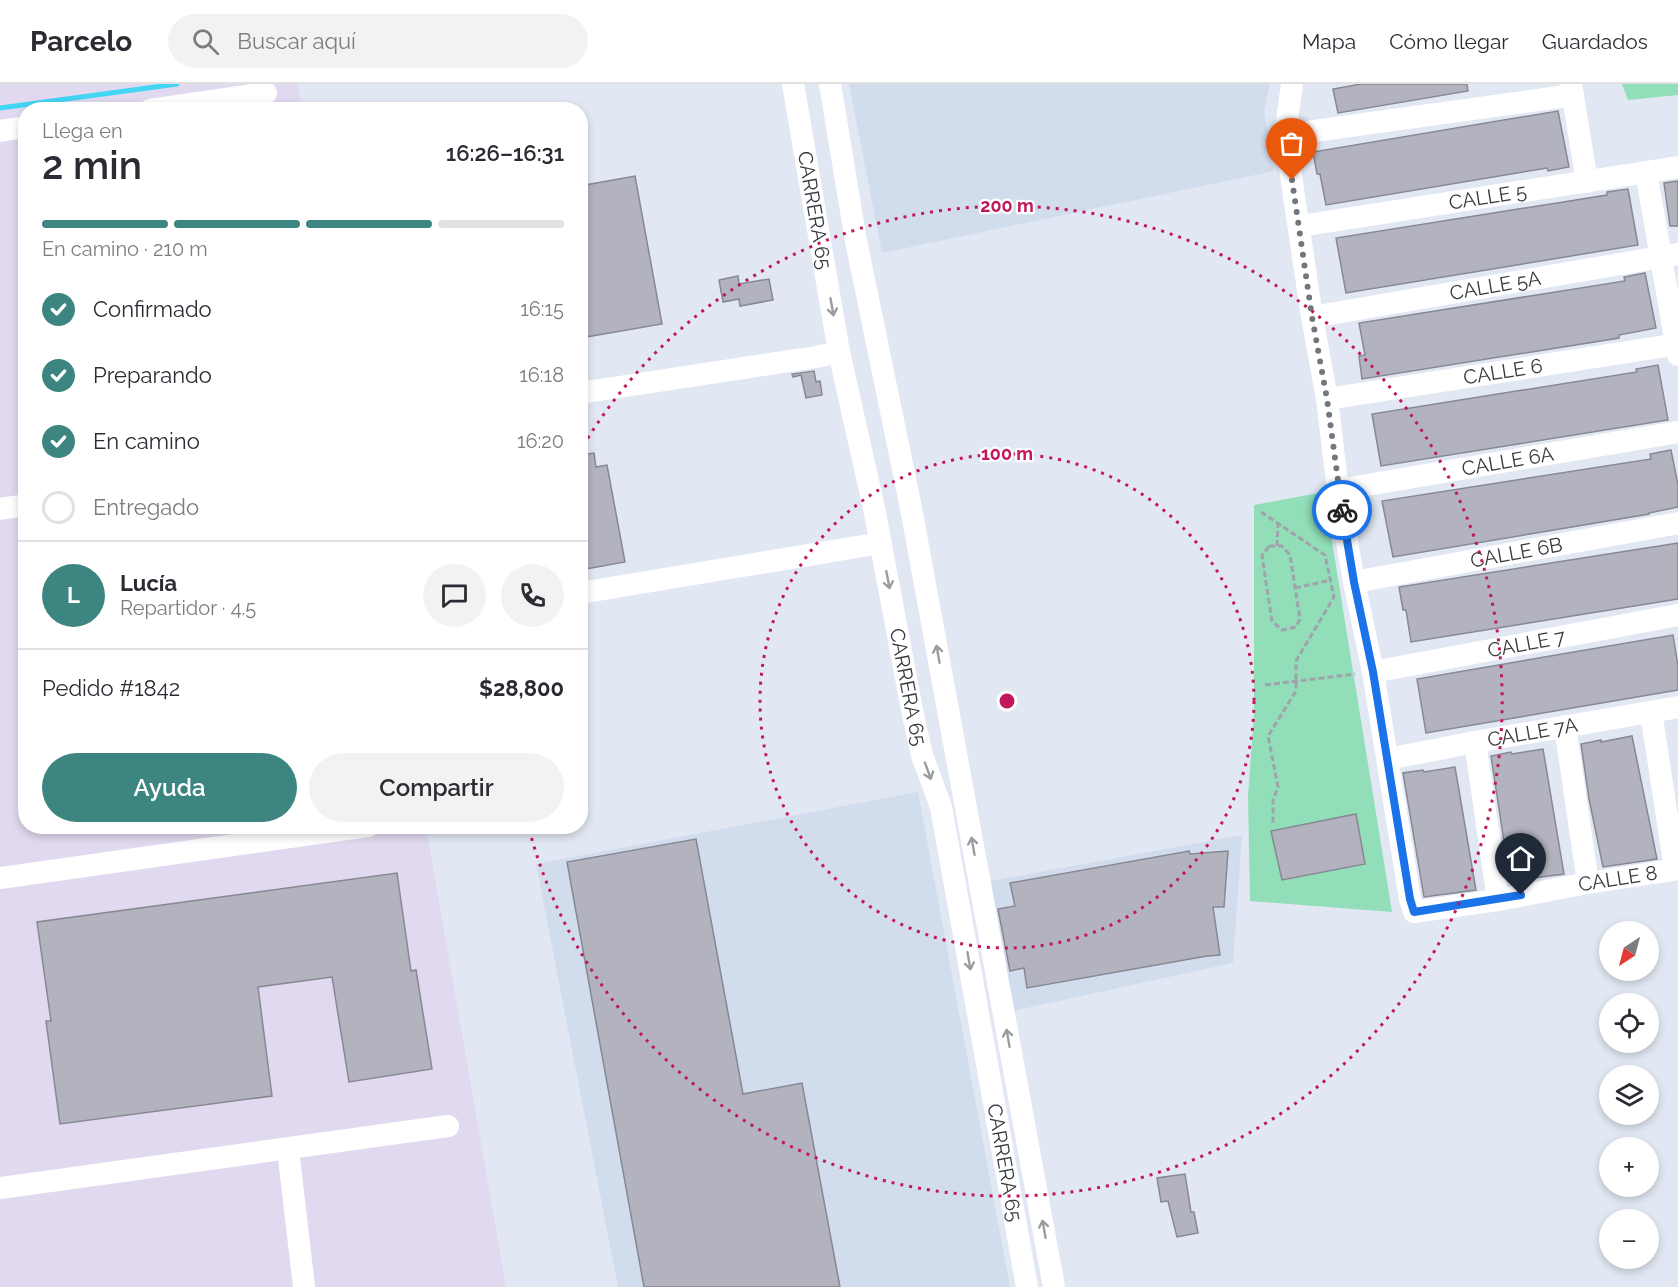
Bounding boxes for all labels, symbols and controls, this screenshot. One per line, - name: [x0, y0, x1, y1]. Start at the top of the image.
- search box: [168, 14, 588, 68]
- text: Parcelo: [30, 25, 132, 58]
- icon: search: [189, 25, 222, 58]
- text: Buscar aquí: [237, 28, 356, 54]
- text: Mapa: [1302, 29, 1356, 54]
- text: Cómo llegar: [1389, 29, 1509, 54]
- text: Guardados: [1542, 29, 1648, 54]
- pin: [1266, 118, 1317, 180]
- text: Llega en: [42, 119, 123, 143]
- icon: bag: [1275, 127, 1308, 160]
- text: 16:26–16:31: [446, 140, 564, 166]
- text: 2 min: [42, 142, 142, 188]
- street label: CARRERA 65: [793, 149, 837, 271]
- street label: CALLE 5: [1447, 179, 1529, 215]
- text: 200 m: [980, 195, 1034, 216]
- text: En camino · 210 m: [42, 237, 208, 261]
- street label: CALLE 5A: [1448, 266, 1543, 305]
- icon: check: [42, 293, 75, 326]
- text: Confirmado: [93, 296, 212, 322]
- text: 16:15: [520, 297, 564, 321]
- one-way arrow: [827, 297, 838, 317]
- street label: CALLE 6: [1462, 353, 1544, 389]
- icon: check: [42, 359, 75, 392]
- text: Preparando: [93, 362, 212, 388]
- text: 16:18: [519, 363, 564, 387]
- icon: check: [42, 425, 75, 458]
- text: En camino: [93, 428, 200, 454]
- text: 16:20: [517, 429, 564, 453]
- street label: CALLE 6A: [1460, 441, 1556, 481]
- text: 100 m: [981, 443, 1033, 464]
- courier: [1312, 480, 1372, 540]
- text: Entregado: [93, 494, 199, 520]
- icon: bike: [1326, 494, 1359, 527]
- street label: CALLE 6B: [1468, 532, 1564, 573]
- button: chat: [423, 564, 486, 627]
- button: phone: [501, 564, 564, 627]
- text: Lucía: [120, 570, 177, 596]
- one-way arrow: [883, 570, 894, 590]
- text: L: [67, 582, 80, 608]
- text: Repartidor · 4.5: [120, 596, 256, 620]
- street label: CALLE 7: [1486, 624, 1567, 662]
- street label: CARRERA 65: [885, 626, 932, 748]
- one-way arrow: [932, 645, 943, 664]
- text: Pedido #1842: [42, 675, 180, 701]
- text: $28,800: [479, 675, 564, 701]
- centre of rings: [997, 691, 1017, 711]
- street label: CALLE 7A: [1486, 712, 1580, 752]
- button: Ayuda: [42, 753, 297, 822]
- button: Compartir: [309, 753, 564, 822]
- one-way arrow: [923, 761, 934, 780]
- pin: [1495, 833, 1546, 895]
- one-way arrow: [967, 837, 978, 856]
- icon: home: [1504, 842, 1537, 875]
- street label: CALLE 8: [1576, 860, 1659, 897]
- north arrow: [1599, 921, 1659, 981]
- map controls: [1599, 921, 1659, 1269]
- one-way arrow: [963, 951, 974, 971]
- button: locate: [1599, 993, 1659, 1053]
- one-way arrow: [1002, 1028, 1013, 1048]
- button: layers: [1599, 1065, 1659, 1125]
- street label: CARRERA 65: [982, 1102, 1027, 1223]
- button: +: [1599, 1137, 1659, 1197]
- button: −: [1599, 1209, 1659, 1269]
- one-way arrow: [1038, 1220, 1049, 1240]

